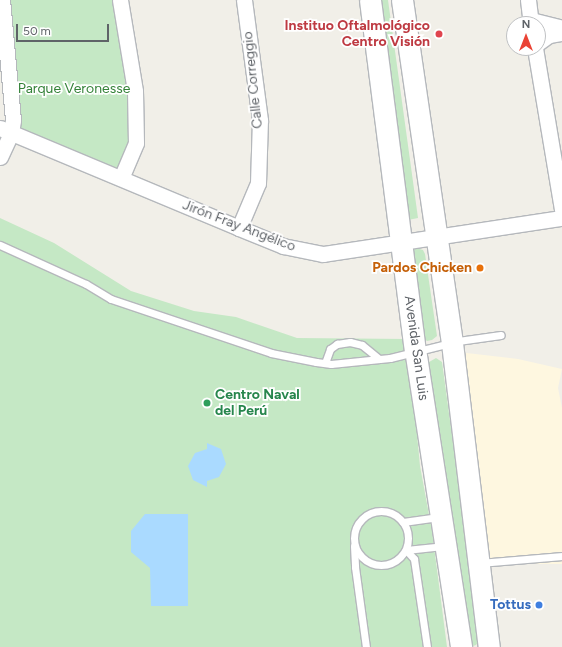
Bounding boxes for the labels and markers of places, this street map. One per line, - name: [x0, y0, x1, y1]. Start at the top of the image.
- place label: Instituo Oftalmológico Centro Visión: [284, 18, 430, 50]
- marker: Instituo Oftalmológico Centro Visión: [433, 28, 445, 40]
- place label: Pardos Chicken: [372, 260, 472, 276]
- marker: Pardos Chicken: [475, 263, 485, 273]
- place label: Centro Naval del Perú: [215, 387, 300, 420]
- marker: Centro Naval del Perú: [202, 398, 212, 408]
- place label: Tottus: [490, 597, 531, 613]
- marker: Tottus: [534, 600, 544, 610]

